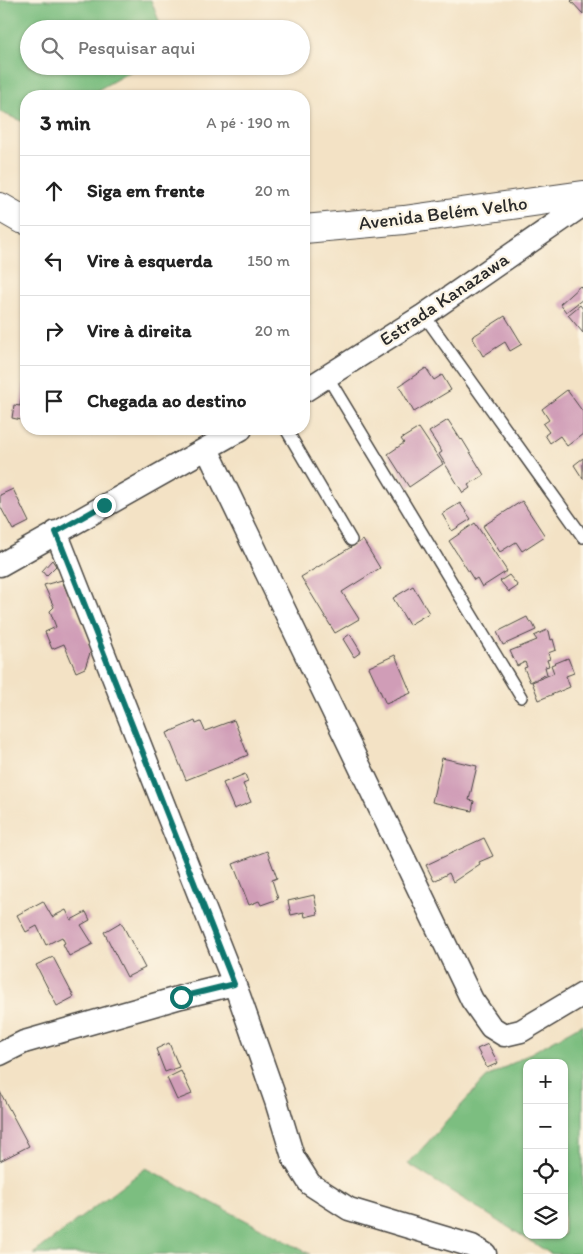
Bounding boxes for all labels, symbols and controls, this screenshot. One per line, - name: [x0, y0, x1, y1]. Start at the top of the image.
- search box: [20, 20, 310, 75]
- icon: search: [38, 34, 66, 62]
- text: Pesquisar aqui: [78, 36, 195, 59]
- text: 3 min: [40, 110, 90, 135]
- text: A pé · 190 m: [206, 113, 290, 132]
- icon: ahead: [40, 177, 68, 205]
- text: Siga em frente: [87, 179, 205, 202]
- text: 20 m: [255, 181, 290, 200]
- street label: Avenida Belém Velho: [357, 191, 529, 235]
- icon: left: [40, 247, 68, 275]
- street label: Estrada Kanazawa: [375, 247, 513, 351]
- text: Vire à esquerda: [87, 249, 213, 272]
- text: 150 m: [247, 251, 290, 270]
- icon: right: [40, 317, 68, 345]
- text: Vire à direita: [87, 319, 192, 342]
- text: 20 m: [255, 321, 290, 340]
- icon: arrive: [40, 387, 68, 415]
- text: Chegada ao destino: [87, 389, 246, 412]
- route end: [93, 494, 116, 517]
- route start: [170, 986, 193, 1009]
- map controls: [523, 1059, 568, 1239]
- button: +: [523, 1059, 568, 1104]
- button: −: [523, 1104, 568, 1149]
- button: locate: [523, 1149, 568, 1194]
- button: layers: [523, 1194, 568, 1239]

